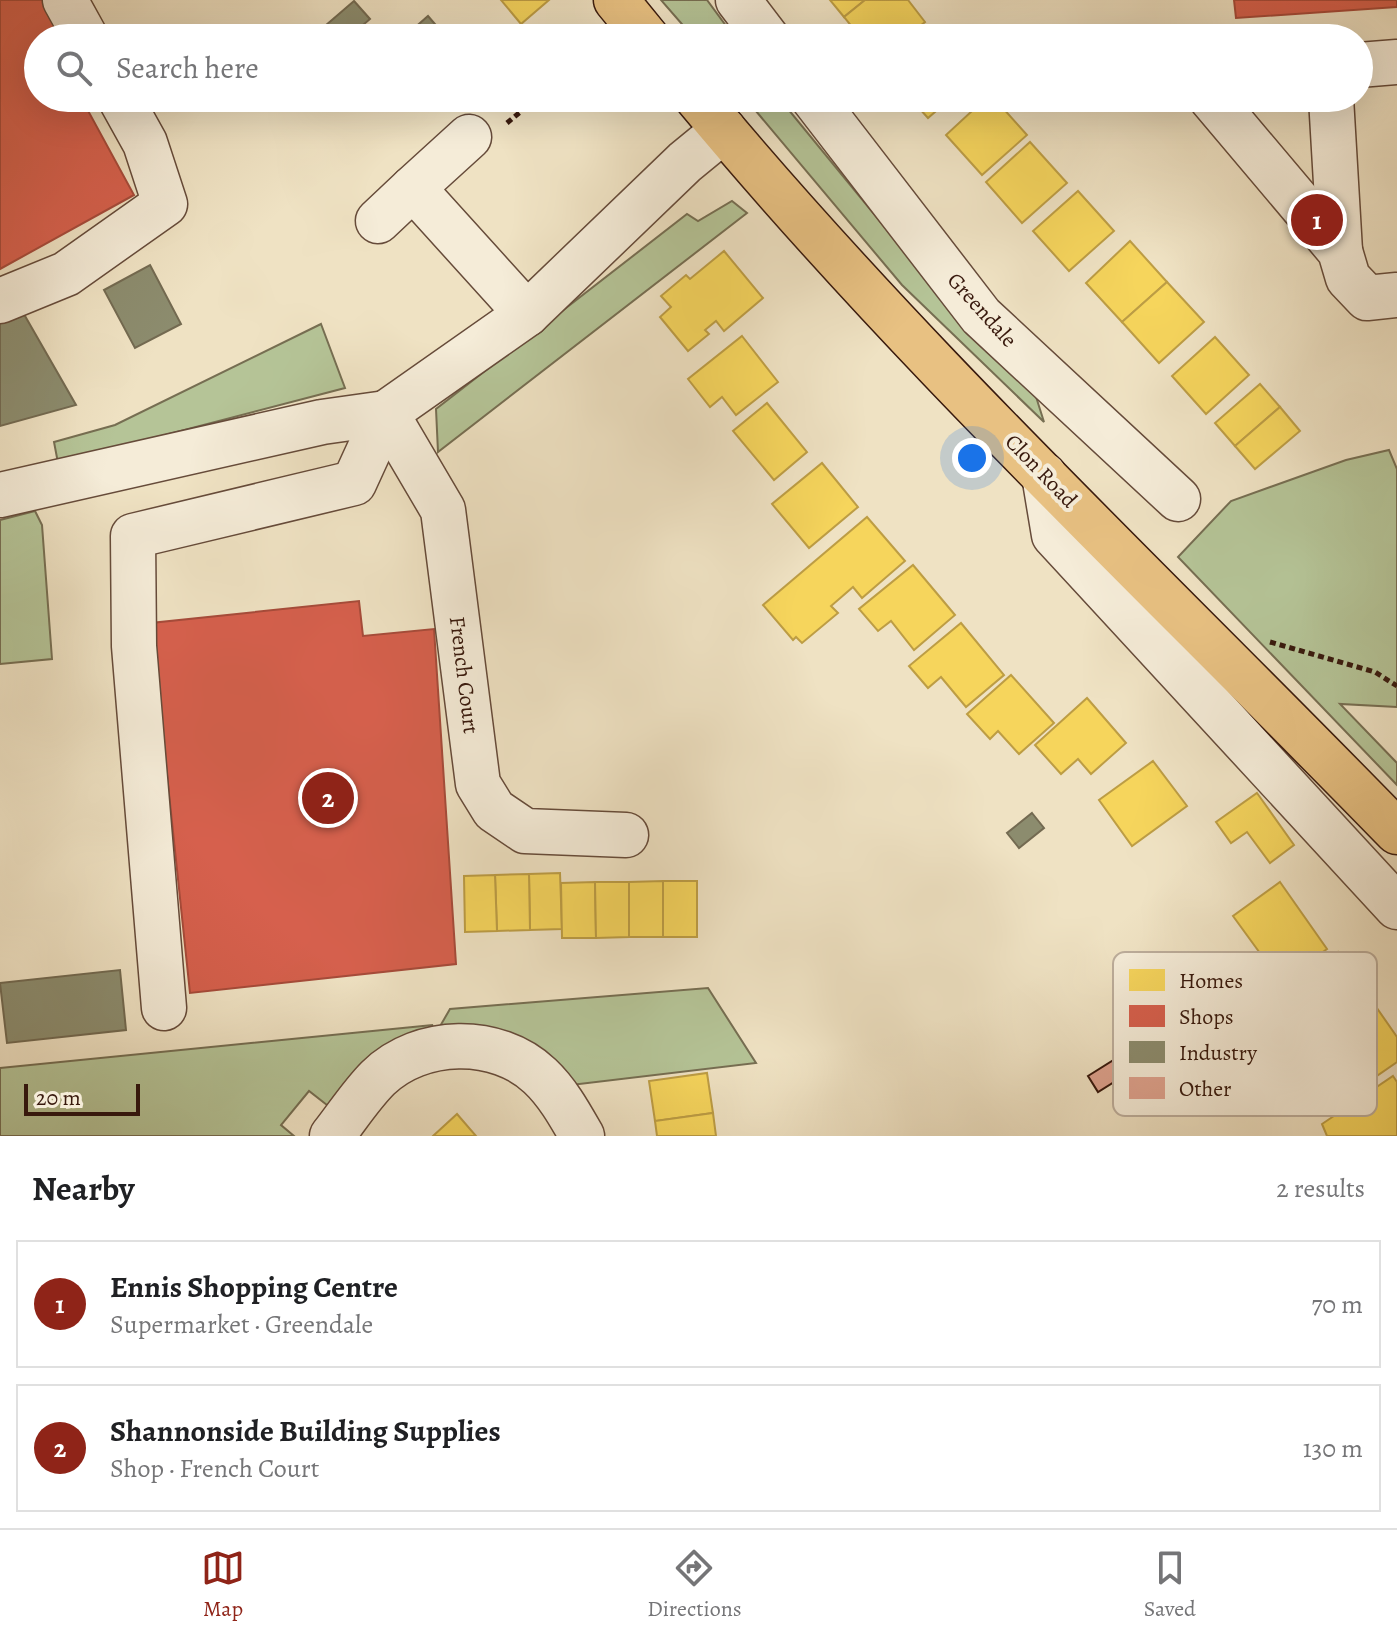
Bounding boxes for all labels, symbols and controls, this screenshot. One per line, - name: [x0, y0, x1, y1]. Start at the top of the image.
- search box: [24, 24, 1373, 112]
- icon: search: [52, 46, 96, 90]
- text: Search here: [116, 48, 259, 88]
- pin: 1: [1291, 190, 1343, 250]
- street label: Greendale: [940, 266, 1024, 354]
- street label: Clon Road: [998, 427, 1084, 515]
- your location: [952, 438, 992, 478]
- street label: French Court: [442, 614, 486, 736]
- pin: 2: [302, 768, 354, 828]
- legend: [1113, 952, 1377, 1116]
- text: Homes: [1179, 966, 1243, 996]
- text: Shops: [1179, 1002, 1234, 1032]
- text: Industry: [1179, 1038, 1257, 1068]
- text: Other: [1179, 1074, 1232, 1104]
- scale bar: [24, 1080, 140, 1116]
- text: 20 m: [36, 1083, 81, 1113]
- text: Nearby: [32, 1165, 135, 1212]
- text: 2 results: [1276, 1171, 1365, 1206]
- text: Ennis Shopping Centre: [110, 1267, 398, 1307]
- text: 1: [55, 1287, 65, 1322]
- text: 70 m: [1311, 1287, 1363, 1322]
- text: Supermarket · Greendale: [110, 1307, 373, 1342]
- text: Shannonside Building Supplies: [110, 1411, 501, 1451]
- text: 2: [54, 1431, 66, 1466]
- text: 130 m: [1303, 1431, 1363, 1466]
- text: Shop · French Court: [110, 1451, 319, 1486]
- tab: Map: [201, 1546, 245, 1624]
- tab: Directions: [647, 1546, 742, 1624]
- tab: Saved: [1144, 1546, 1196, 1624]

